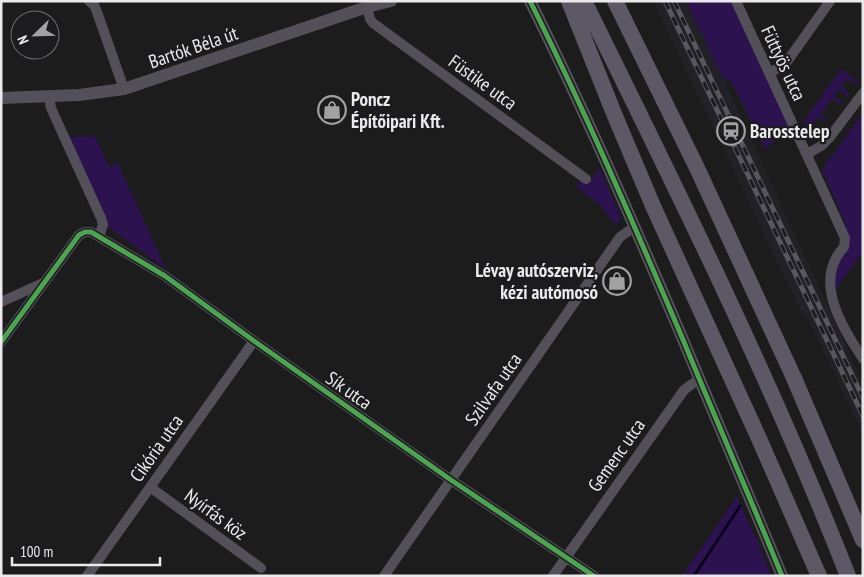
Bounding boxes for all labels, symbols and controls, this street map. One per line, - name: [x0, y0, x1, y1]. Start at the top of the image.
- north arrow: [10, 10, 60, 60]
- street label: Bartók Béla út: [145, 20, 241, 73]
- street label: Füttyös utca: [756, 22, 812, 104]
- text: N: [13, 33, 33, 47]
- street label: Füstike utca: [444, 49, 522, 115]
- place label: Poncz Építőipari Kft.: [351, 87, 445, 133]
- shop icon: Poncz Építőipari Kft.: [317, 95, 347, 125]
- station icon: Barosstelep: [716, 116, 746, 146]
- place label: Barosstelep: [750, 119, 830, 143]
- place label: Lévay autószerviz, kézi autómosó: [475, 258, 598, 304]
- shop icon: Lévay autószerviz, kézi autómosó: [602, 266, 632, 296]
- street label: Szilvafa utca: [459, 348, 527, 430]
- street label: Sík utca: [321, 366, 377, 414]
- street label: Cikória utca: [124, 410, 188, 486]
- street label: Gemenc utca: [582, 414, 650, 496]
- street label: Nyírfás köz: [180, 483, 252, 545]
- scale bar: [12, 534, 160, 566]
- text: 100 m: [20, 542, 53, 561]

